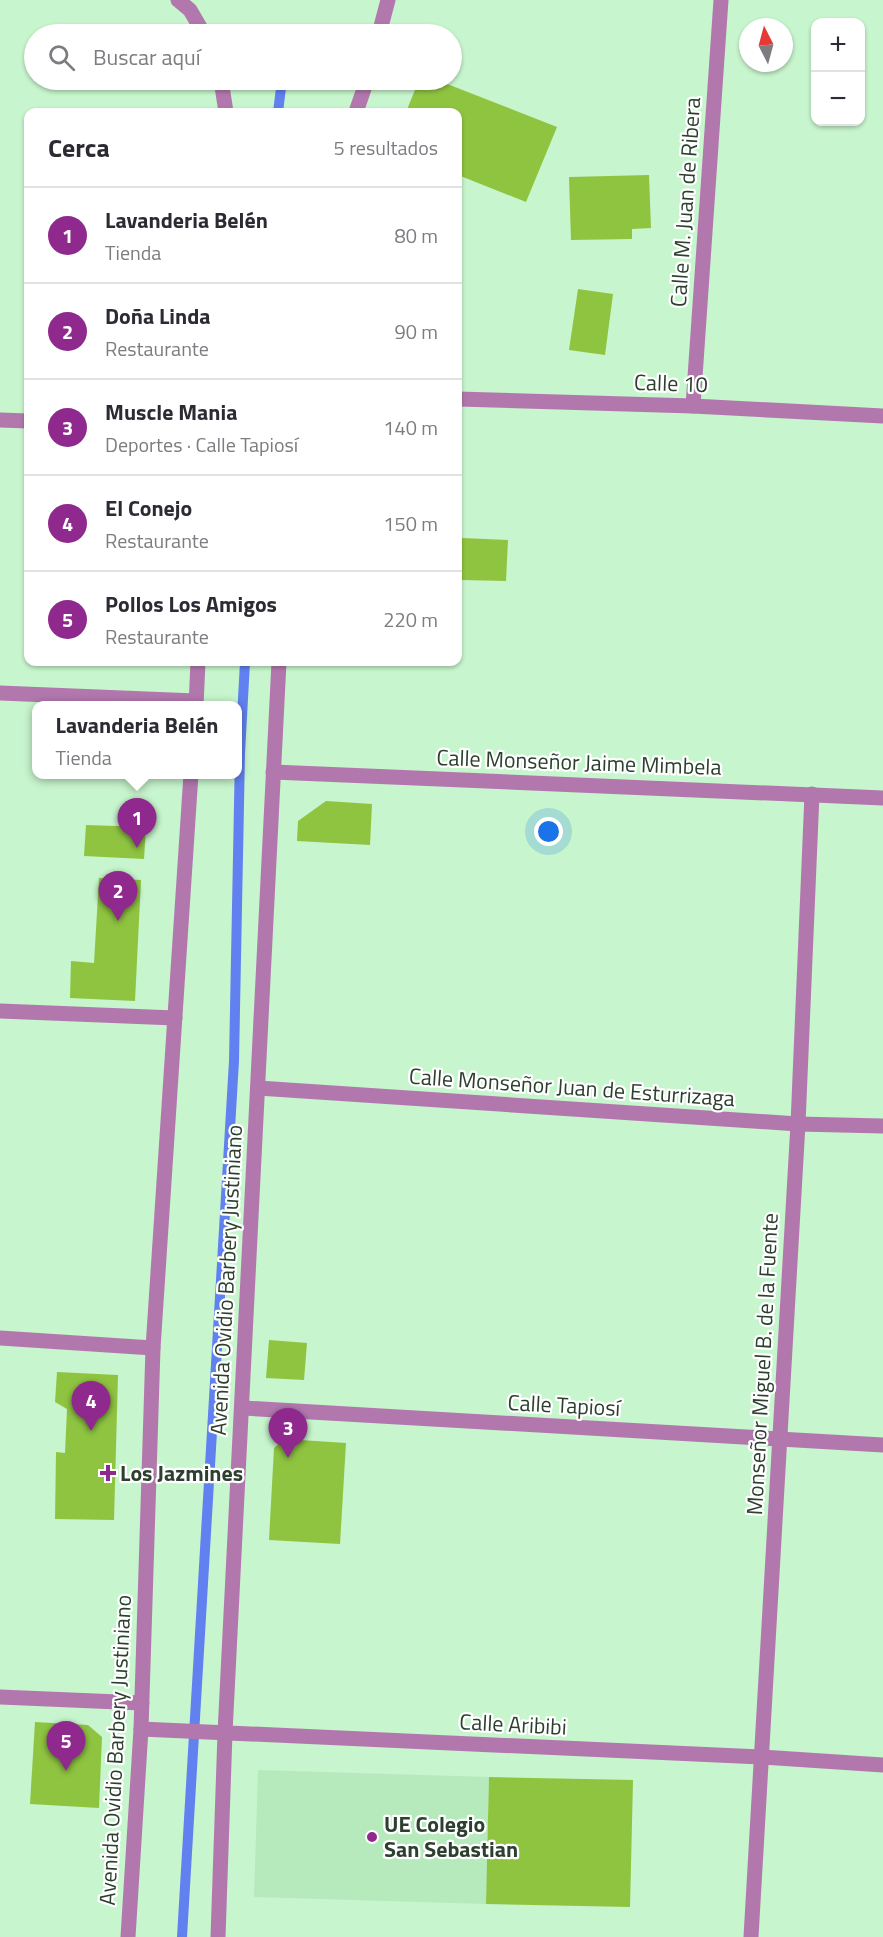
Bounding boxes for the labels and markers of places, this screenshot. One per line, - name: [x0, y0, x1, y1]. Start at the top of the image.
- pin: 1: [118, 798, 156, 848]
- pin: 2: [98, 872, 138, 921]
- pin: 4: [72, 1382, 110, 1431]
- pin: 3: [268, 1408, 308, 1458]
- place label: Los Jazmines: [120, 1456, 243, 1490]
- marker: Los Jazmines: [101, 1466, 115, 1480]
- pin: 5: [46, 1722, 86, 1771]
- place label: UE Colegio San Sebastian: [384, 1807, 518, 1866]
- marker: UE Colegio San Sebastian: [365, 1830, 379, 1844]

